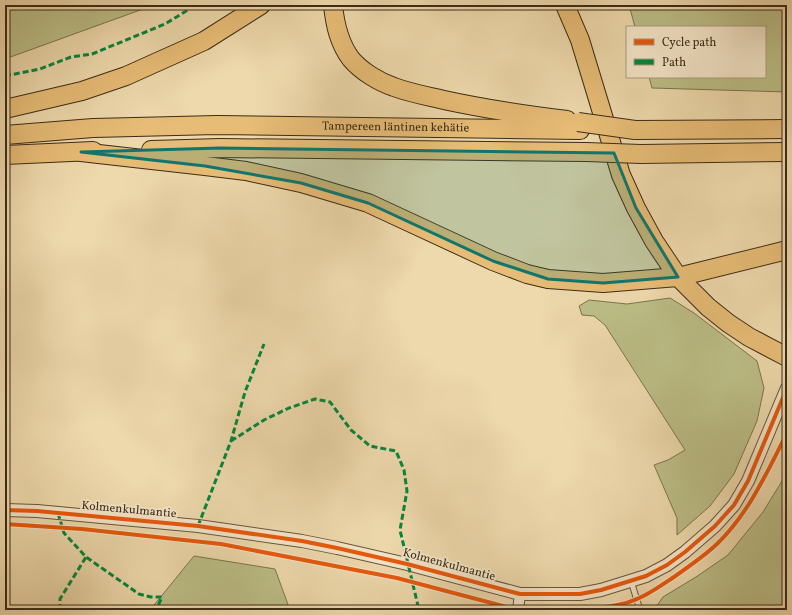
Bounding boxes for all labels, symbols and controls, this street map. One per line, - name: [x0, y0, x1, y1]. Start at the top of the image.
- legend: [626, 26, 766, 78]
- text: Cycle path: [662, 35, 717, 51]
- text: Path: [662, 55, 686, 71]
- street label: Tampereen läntinen kehätie: [322, 118, 470, 136]
- street label: Kolmenkulmantie: [81, 498, 177, 522]
- street label: Kolmenkulmantie: [401, 545, 497, 585]

